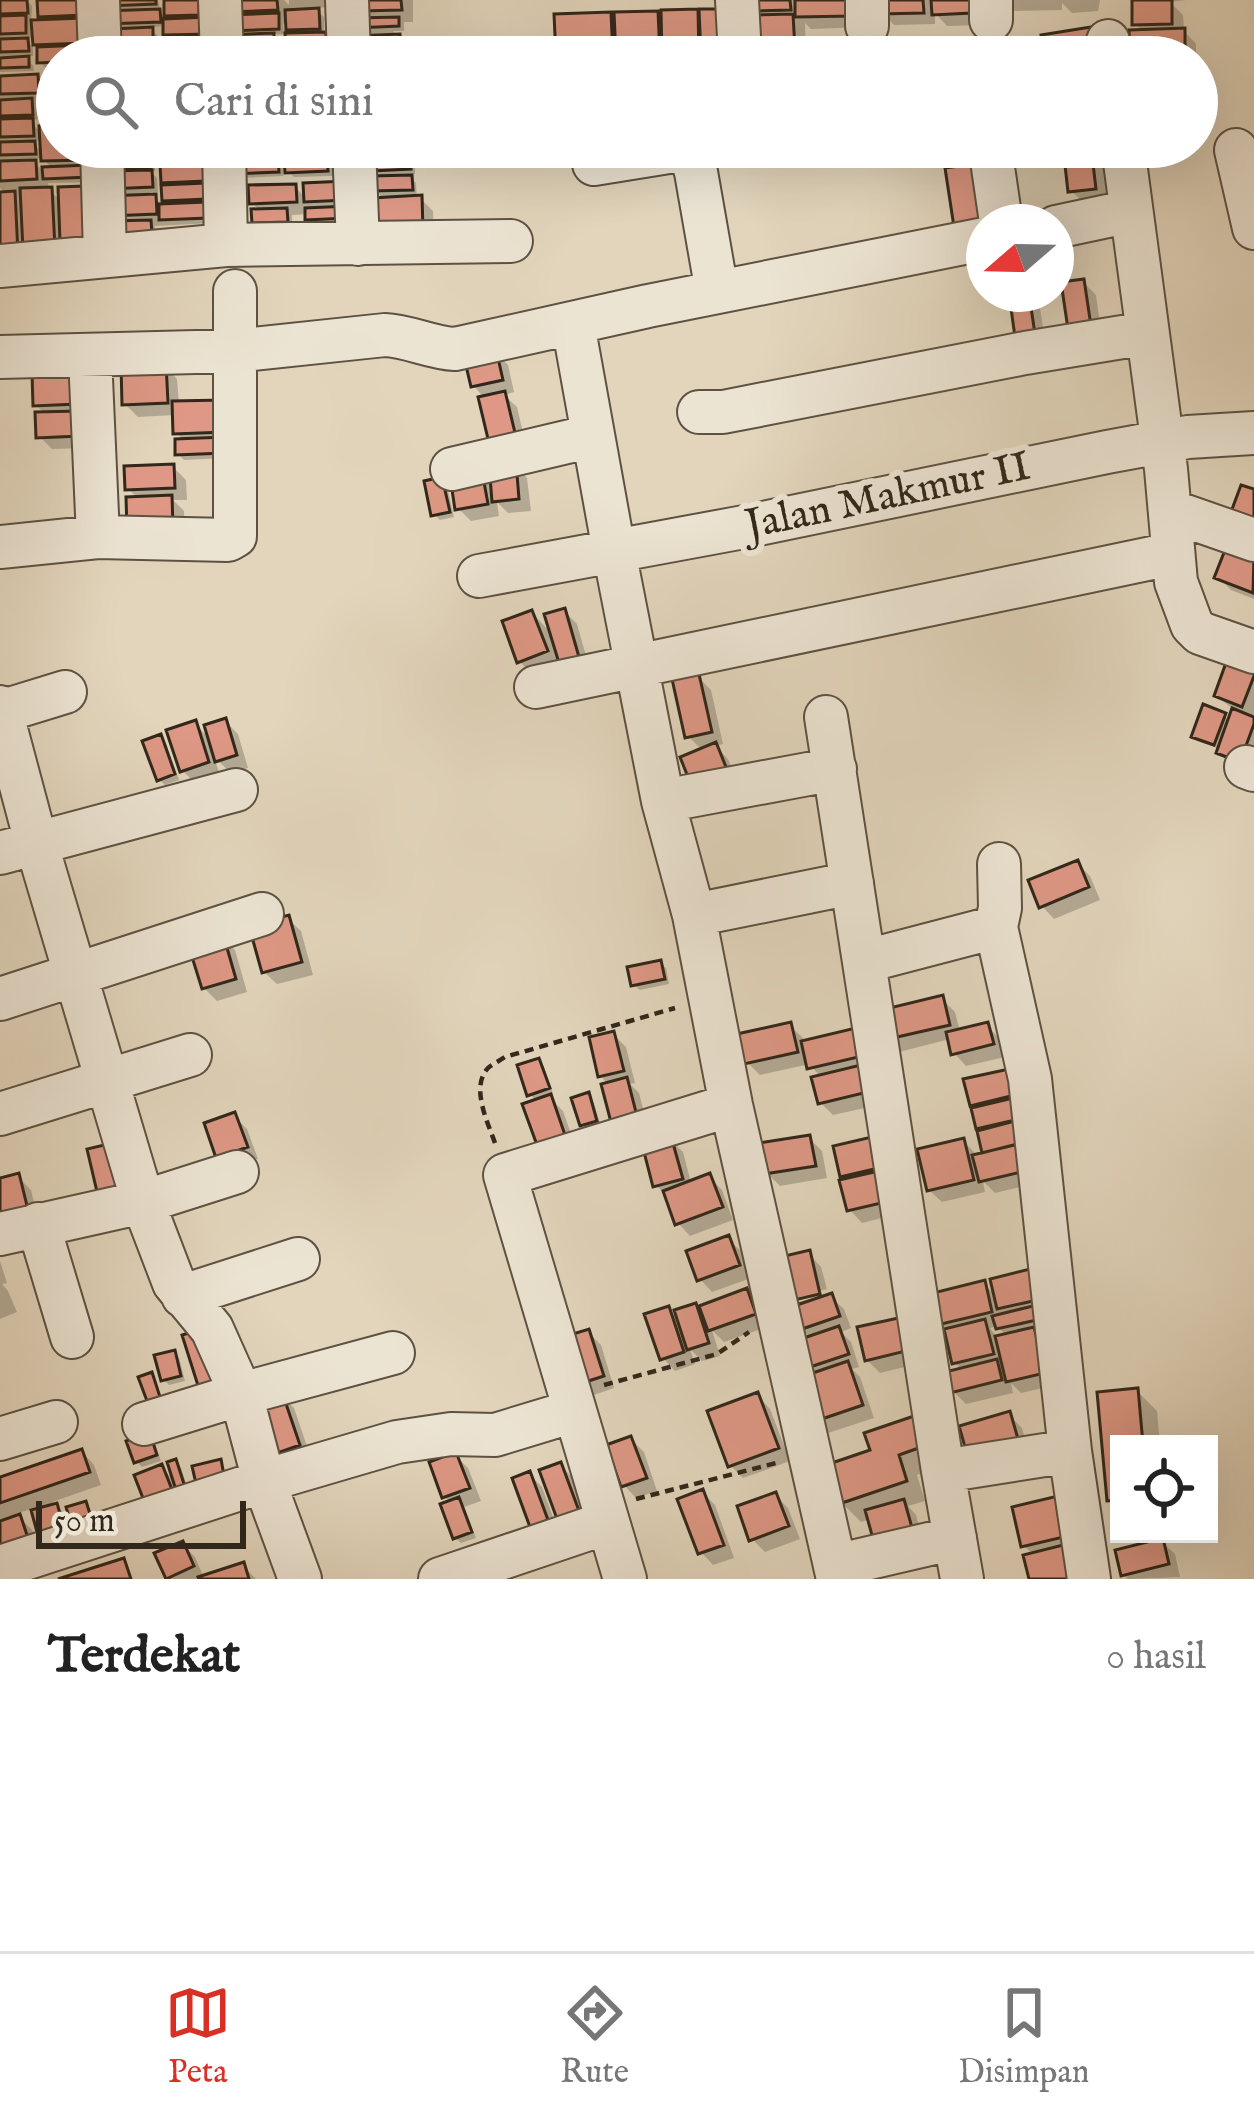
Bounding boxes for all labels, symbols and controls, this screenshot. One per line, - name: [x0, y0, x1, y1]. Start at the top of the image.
- search box: [36, 36, 1218, 168]
- icon: search: [78, 69, 144, 135]
- text: Cari di sini: [174, 74, 374, 131]
- north arrow: [966, 204, 1074, 312]
- street label: Jalan Makmur II: [737, 441, 1035, 554]
- map controls: [1110, 1435, 1218, 1543]
- button: locate: [1110, 1435, 1218, 1543]
- scale bar: [36, 1495, 246, 1548]
- text: 50 m: [54, 1501, 115, 1543]
- text: Terdekat: [48, 1625, 240, 1690]
- text: 0 hasil: [1106, 1633, 1206, 1682]
- tab: Peta: [165, 1980, 231, 2094]
- tab: Rute: [560, 1980, 629, 2094]
- tab: Disimpan: [958, 1980, 1089, 2094]

